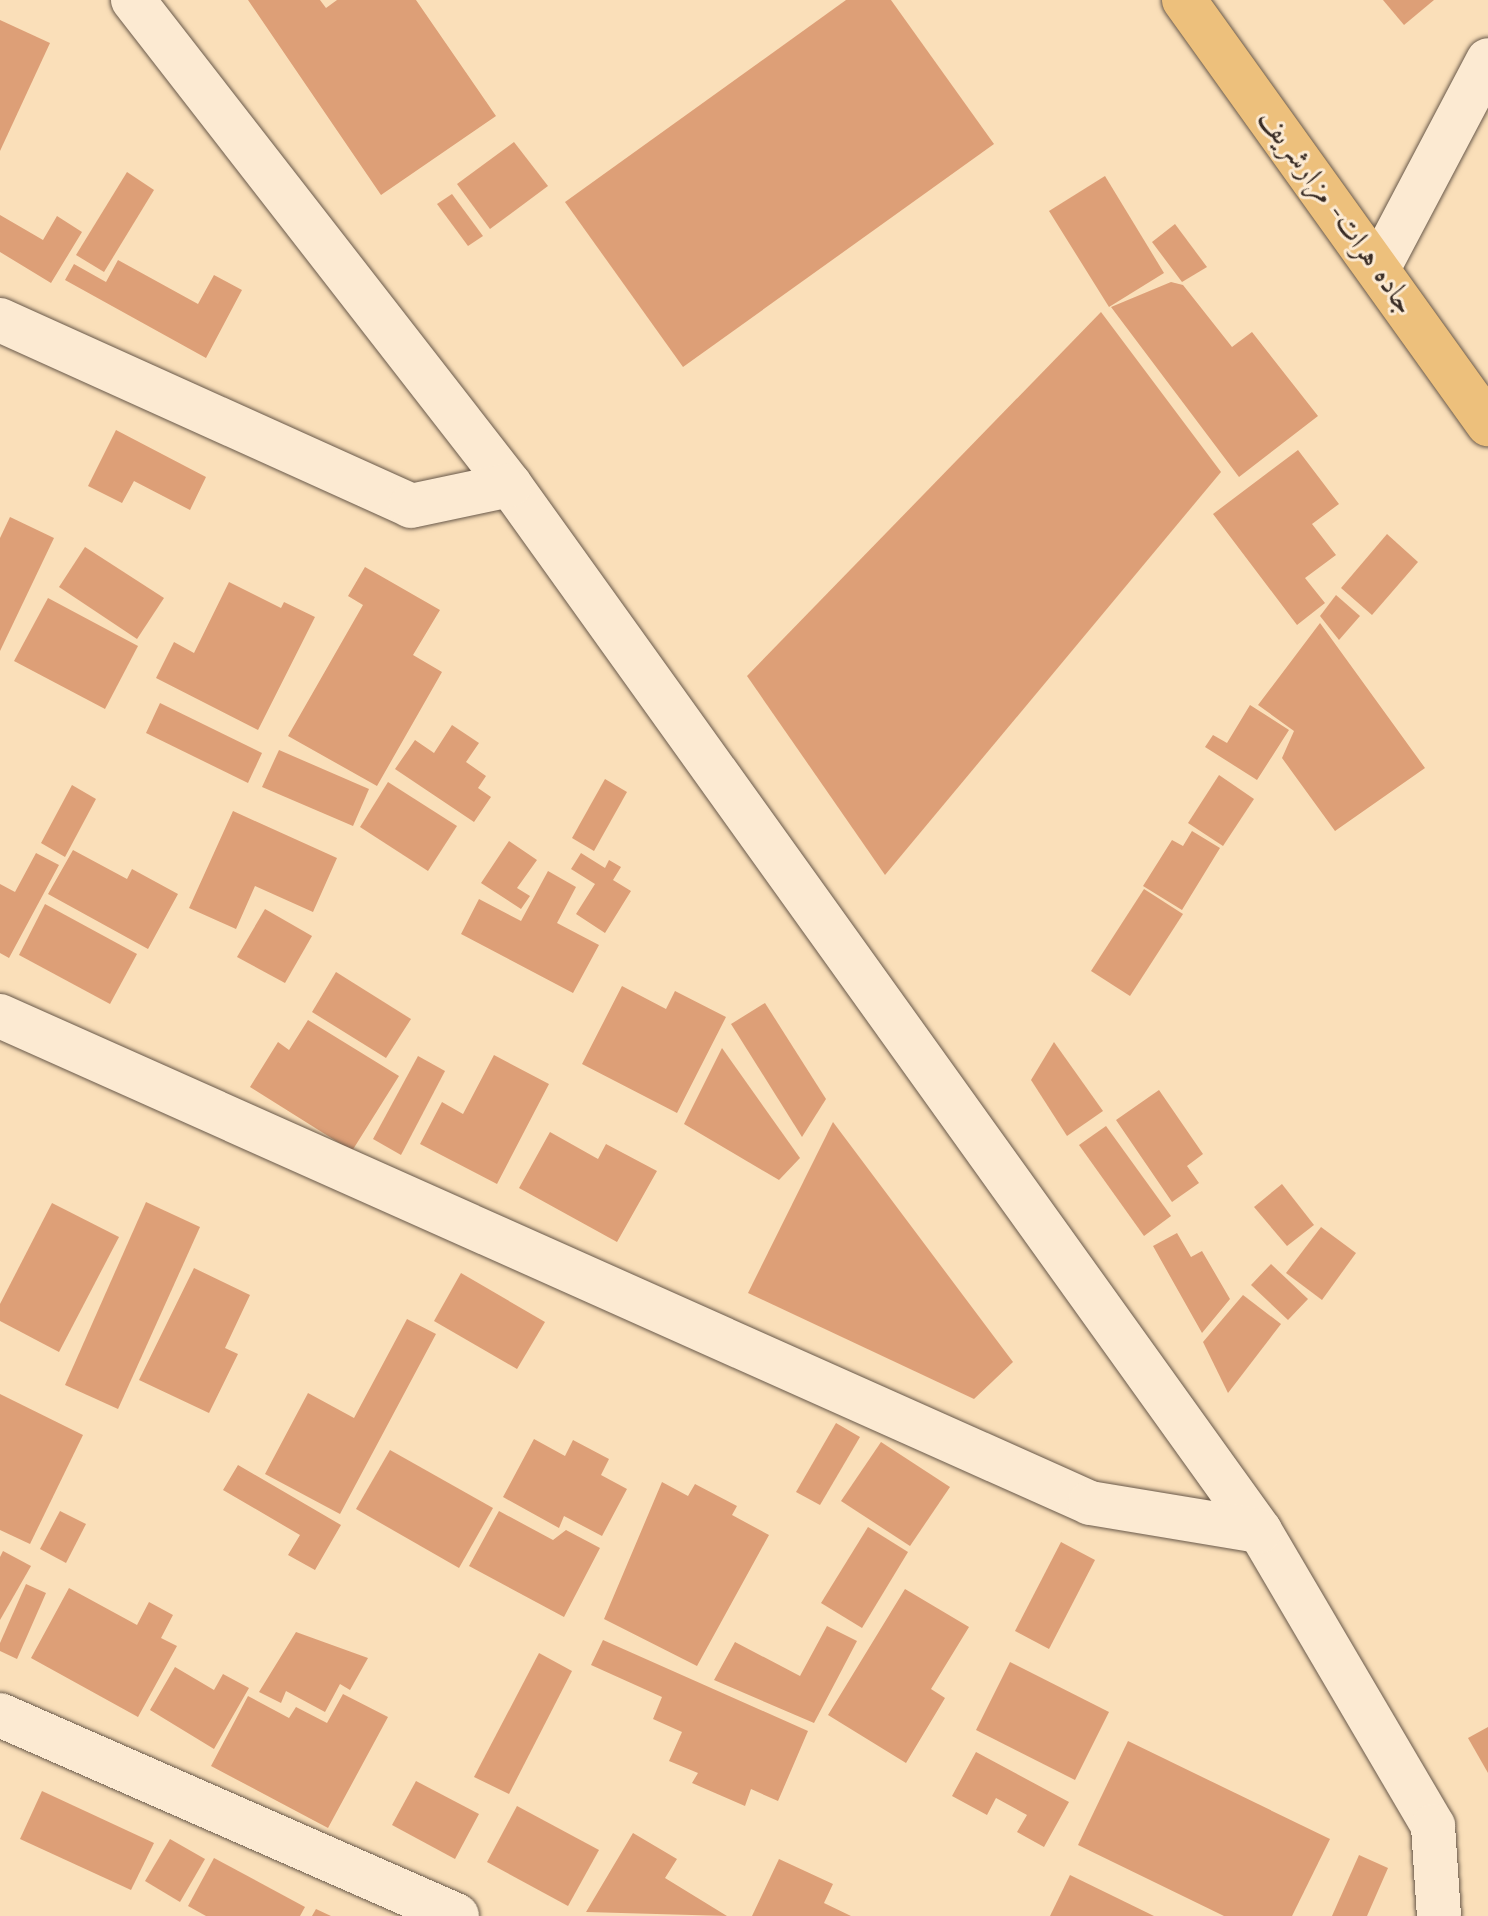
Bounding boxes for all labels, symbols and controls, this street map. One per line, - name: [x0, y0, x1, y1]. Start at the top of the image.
- street label: جاده هرات- مزارشریف: [1249, 102, 1423, 322]

